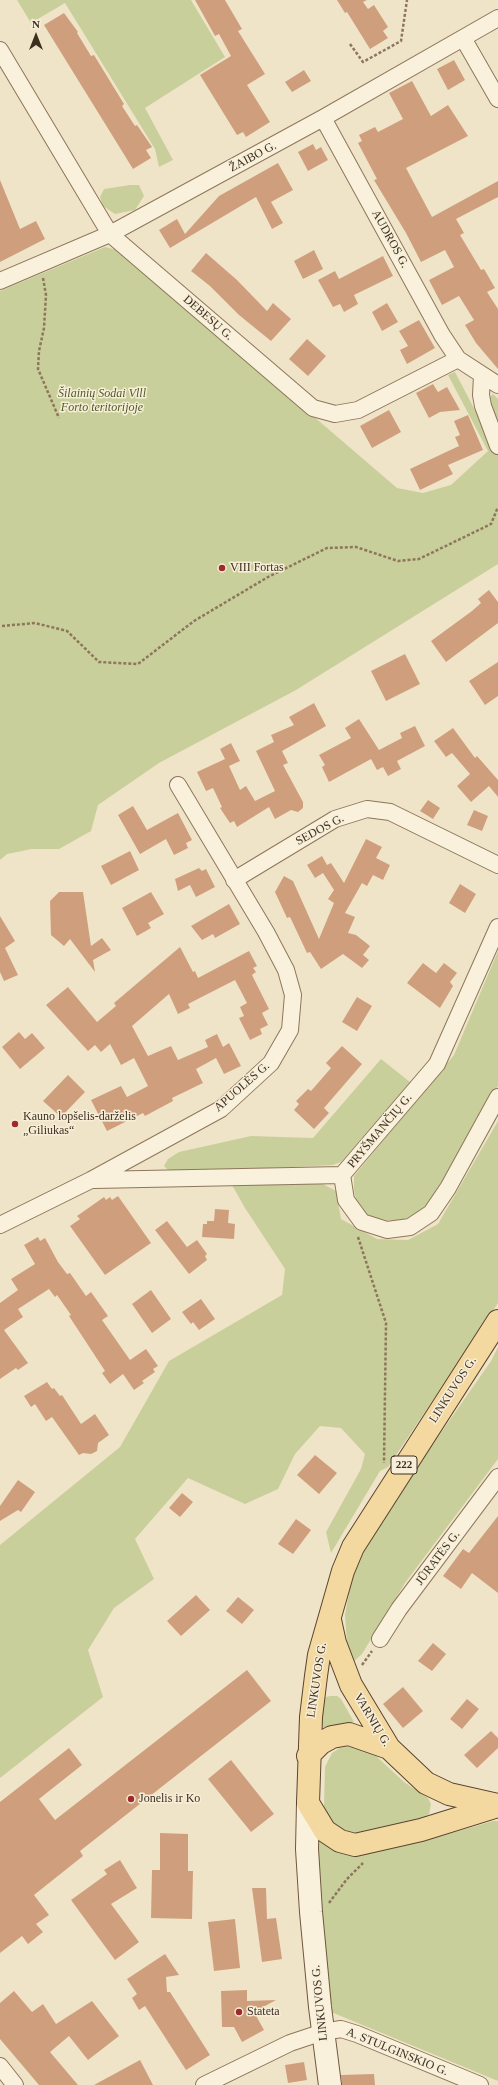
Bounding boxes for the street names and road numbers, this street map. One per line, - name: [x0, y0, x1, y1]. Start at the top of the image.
- street label: ŽAIBO G.: [227, 139, 279, 175]
- street label: AUDROS G.: [368, 208, 412, 270]
- street label: DEBESŲ G.: [180, 292, 236, 344]
- street label: SEDOS G.: [293, 811, 347, 849]
- street label: APUOLĖS G.: [211, 1059, 273, 1115]
- street label: PRYŠMANČIŲ G.: [345, 1091, 415, 1171]
- street label: LINKUVOS G.: [426, 1354, 480, 1426]
- road number: 222: [391, 1456, 417, 1474]
- street label: JŪRATĖS G.: [413, 1528, 463, 1588]
- street label: LINKUVOS G.: [304, 1641, 330, 1719]
- street label: VARNIŲ G.: [350, 1691, 394, 1749]
- street label: LINKUVOS G.: [309, 1964, 331, 2042]
- street label: A. STULGINSKIO G.: [344, 2025, 450, 2079]

